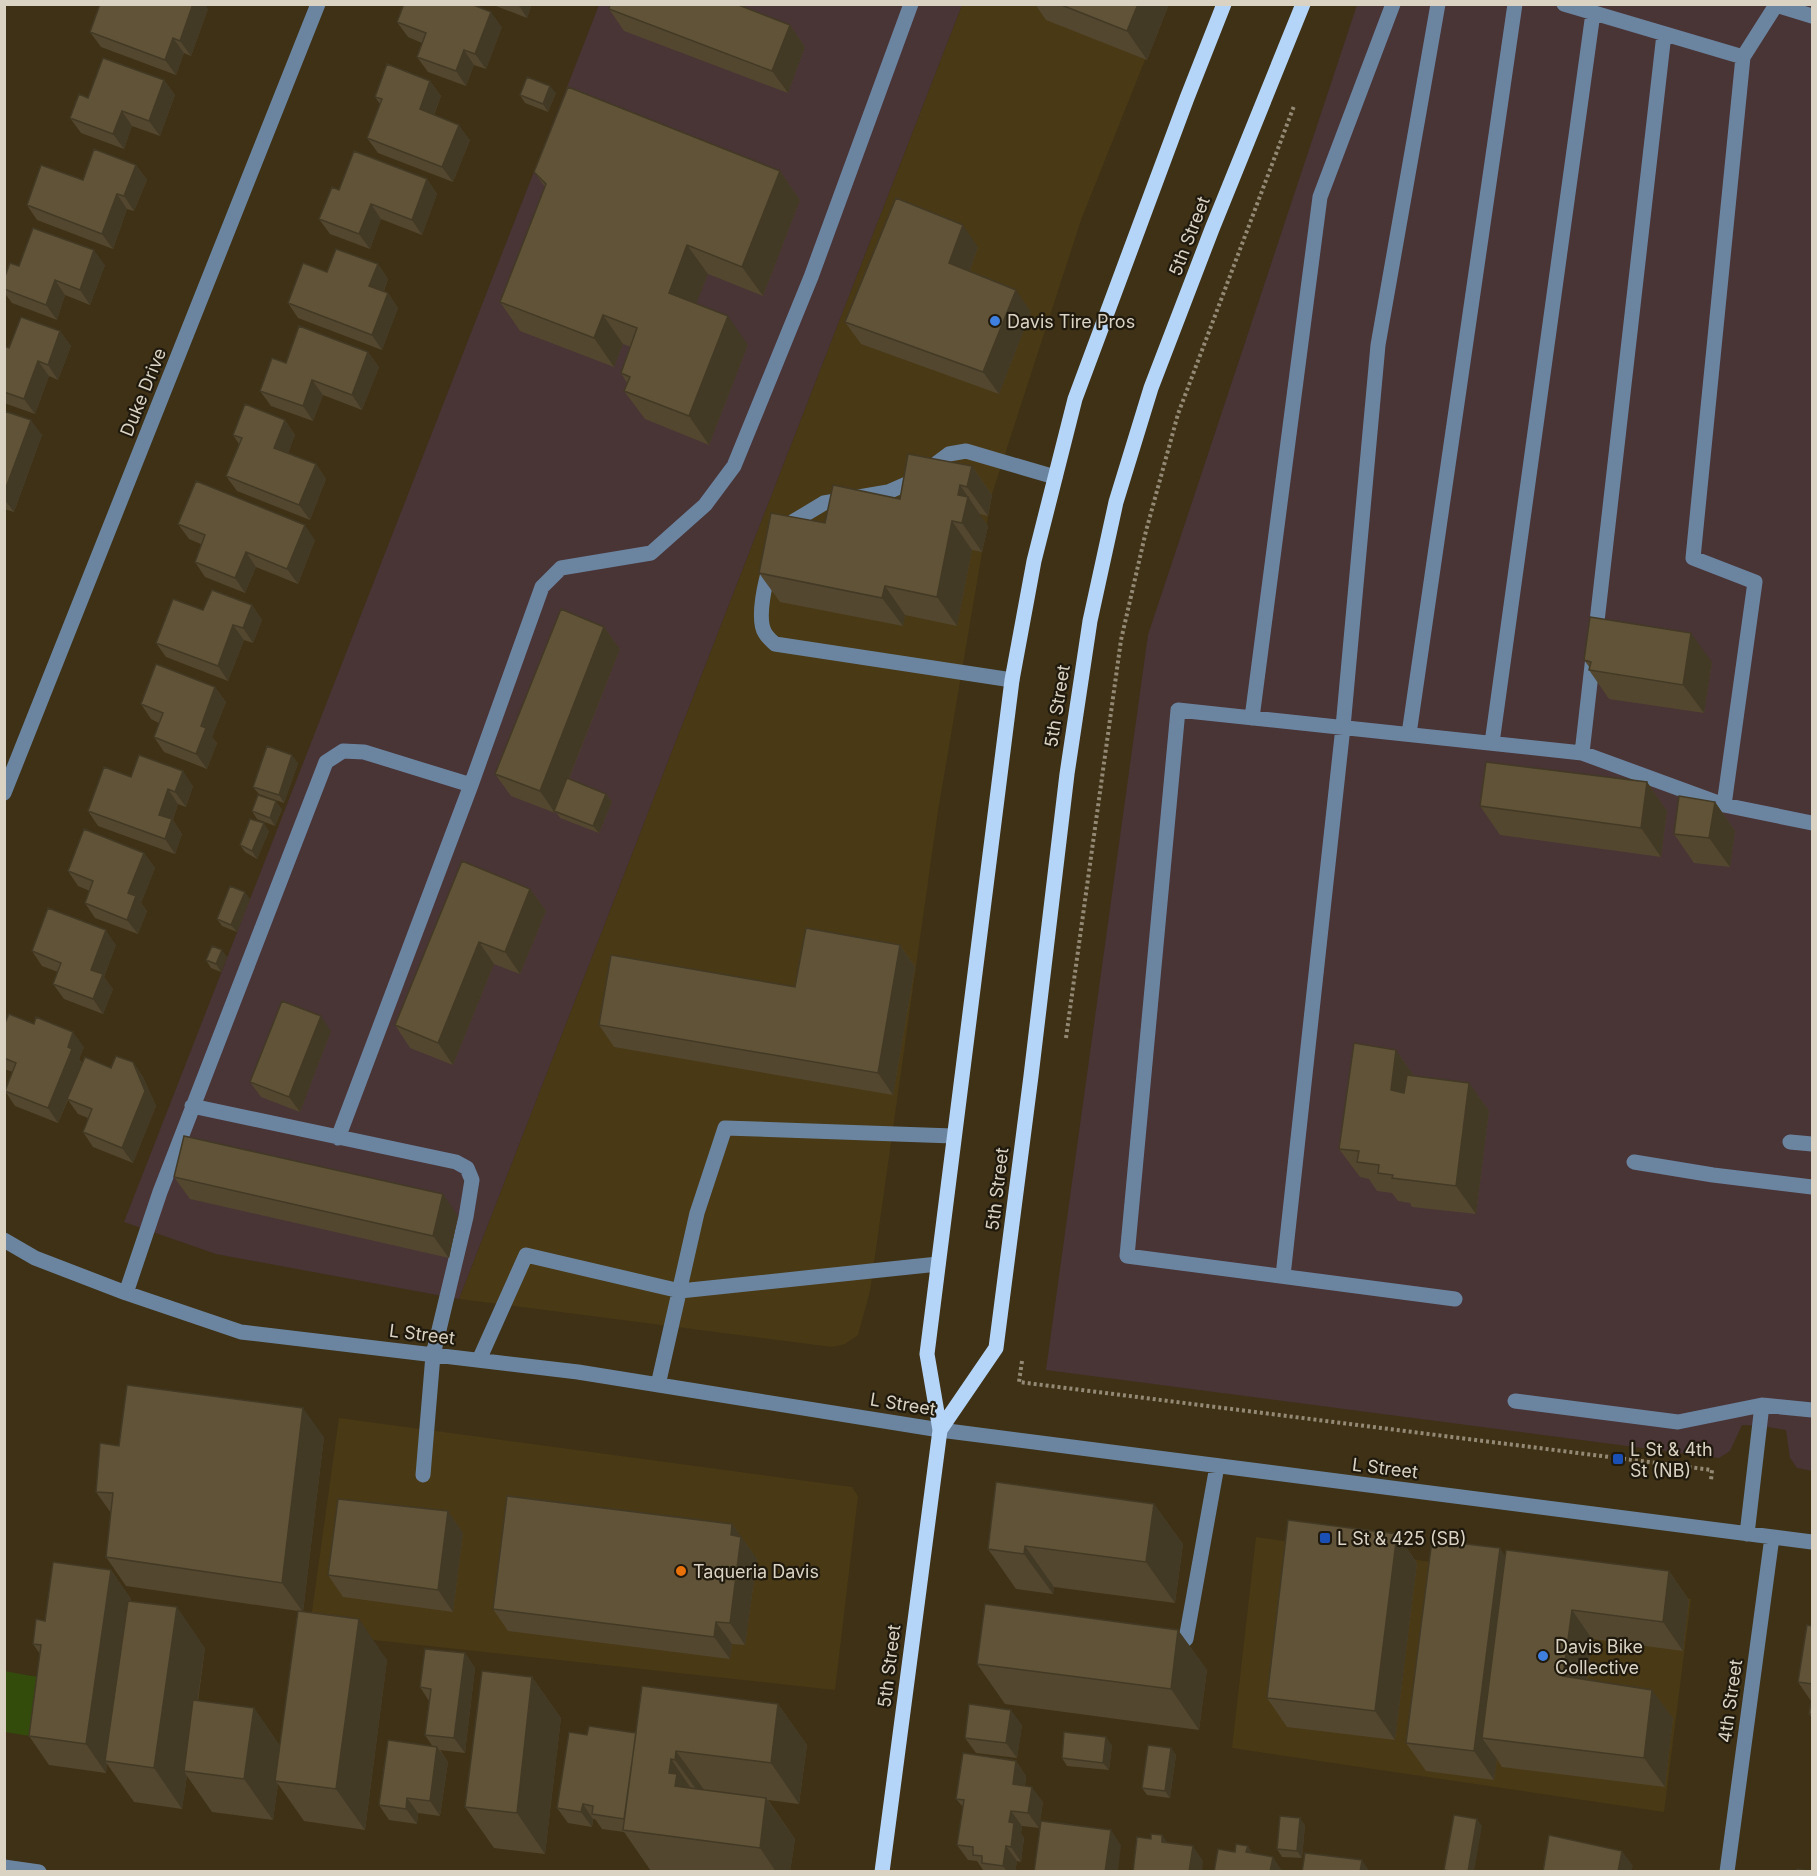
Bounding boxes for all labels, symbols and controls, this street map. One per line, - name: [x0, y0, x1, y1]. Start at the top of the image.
- street label: 5th Street: [1164, 193, 1214, 279]
- place label: Davis Tire Pros: [1007, 311, 1135, 332]
- marker: Davis Tire Pros: [988, 314, 1002, 328]
- street label: Duke Drive: [116, 345, 170, 439]
- street label: 5th Street: [1040, 663, 1074, 749]
- street label: 5th Street: [981, 1146, 1013, 1232]
- street label: L Street: [388, 1320, 456, 1348]
- street label: L Street: [869, 1388, 937, 1420]
- place label: L St & 4th St (NB): [1630, 1439, 1713, 1481]
- marker: L St & 4th St (NB): [1611, 1452, 1625, 1466]
- street label: L Street: [1351, 1454, 1419, 1482]
- place label: L St & 425 (SB): [1337, 1528, 1466, 1549]
- marker: L St & 425 (SB): [1318, 1531, 1332, 1545]
- place label: Taqueria Davis: [693, 1561, 819, 1582]
- marker: Taqueria Davis: [674, 1564, 688, 1578]
- street label: 5th Street: [873, 1623, 905, 1709]
- place label: Davis Bike Collective: [1555, 1636, 1643, 1678]
- marker: Davis Bike Collective: [1536, 1649, 1550, 1663]
- street label: 4th Street: [1714, 1658, 1746, 1744]

